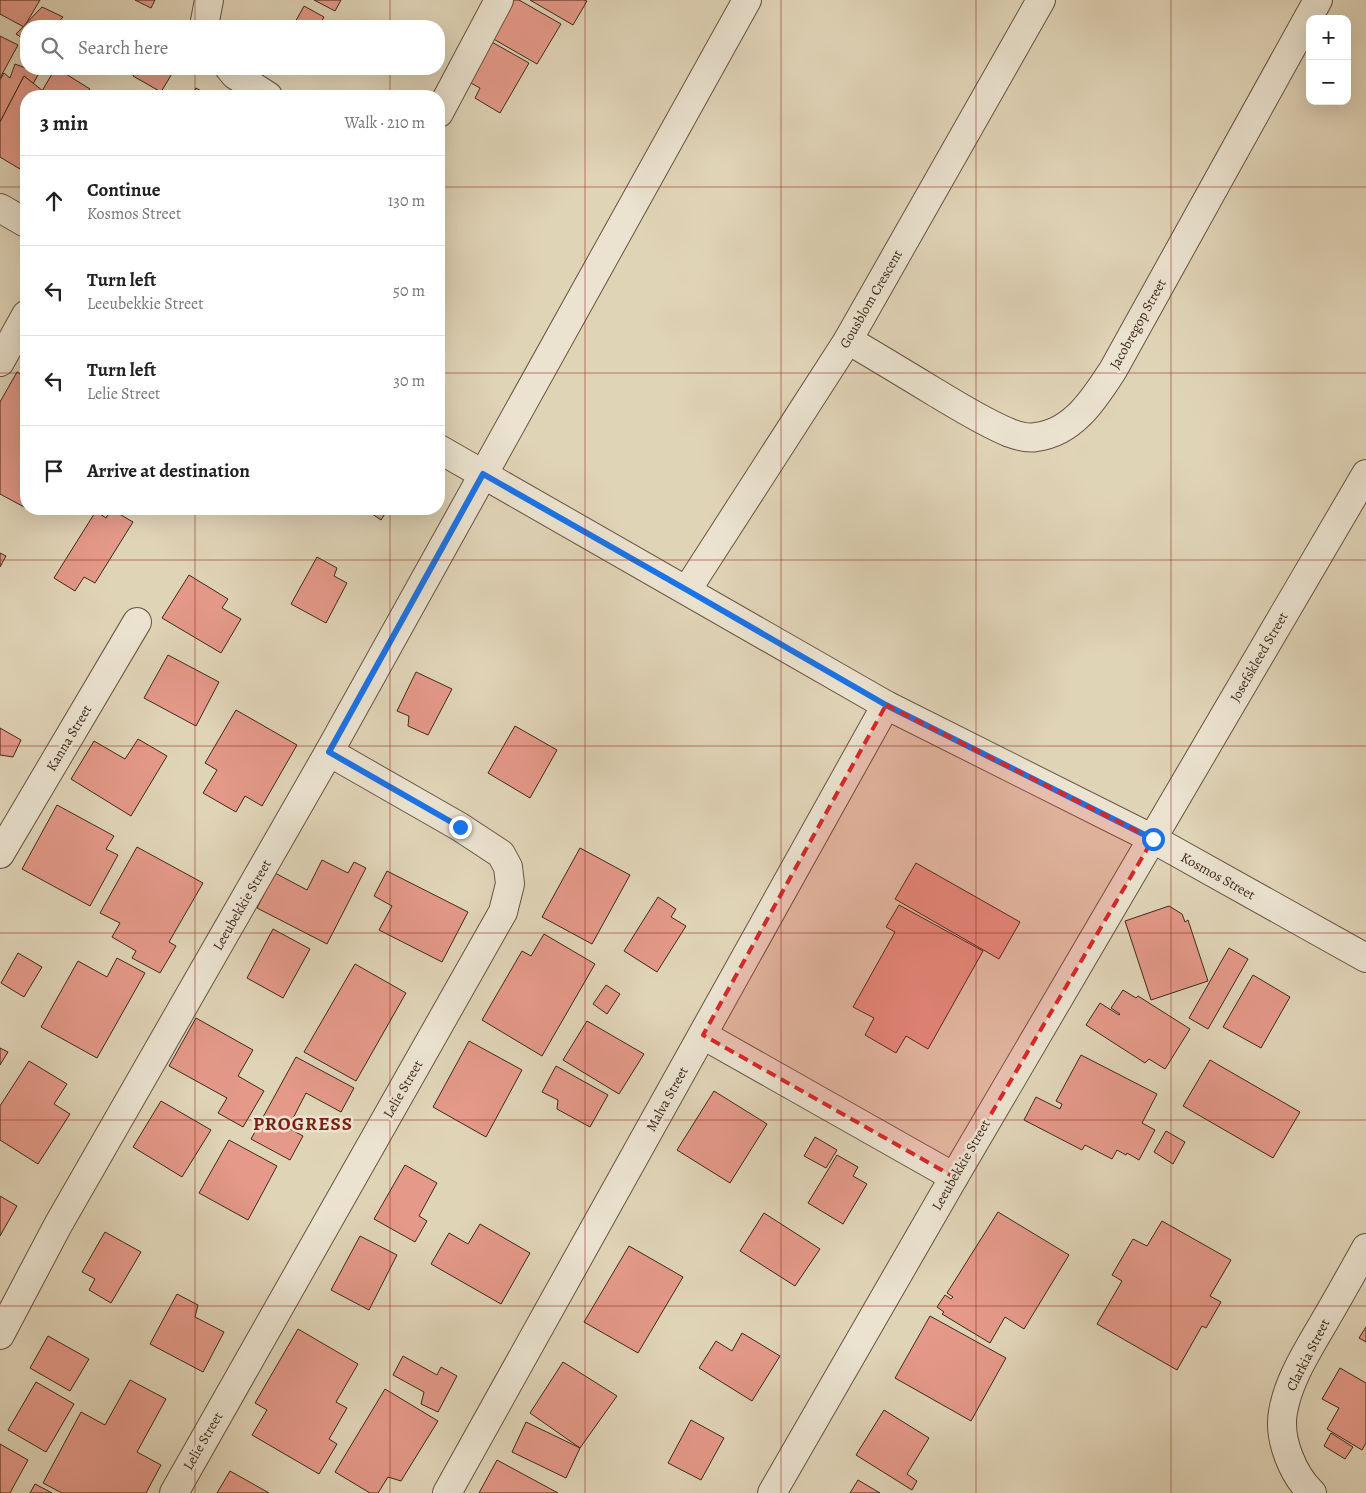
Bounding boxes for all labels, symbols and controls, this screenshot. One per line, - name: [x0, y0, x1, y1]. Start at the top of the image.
- map controls: [1306, 15, 1351, 105]
- button: +: [1306, 15, 1351, 60]
- search box: [20, 20, 445, 75]
- icon: search: [38, 34, 66, 62]
- text: Search here: [78, 35, 168, 61]
- button: −: [1306, 60, 1351, 105]
- text: 3 min: [40, 109, 88, 137]
- text: Walk · 210 m: [344, 112, 425, 134]
- text: Continue: [87, 177, 161, 203]
- icon: ahead: [40, 187, 68, 215]
- text: 130 m: [388, 190, 425, 212]
- text: Kosmos Street: [87, 203, 181, 225]
- street label: Gousblom Crescent: [835, 246, 907, 352]
- text: Turn left: [87, 267, 156, 293]
- street label: Jacobregop Street: [1105, 275, 1171, 373]
- icon: left: [40, 277, 68, 305]
- text: 50 m: [393, 280, 425, 302]
- text: Leeubekkie Street: [87, 293, 204, 315]
- text: Turn left: [87, 357, 156, 383]
- icon: left: [40, 367, 68, 395]
- text: 30 m: [393, 370, 425, 392]
- text: Lelie Street: [87, 383, 160, 405]
- icon: arrive: [40, 457, 68, 485]
- text: Arrive at destination: [87, 458, 250, 484]
- street label: Josefskleed Street: [1226, 608, 1293, 705]
- street label: Kanna Street: [42, 701, 96, 775]
- route end: [449, 816, 472, 839]
- route start: [1142, 828, 1165, 851]
- street label: Kosmos Street: [1177, 848, 1259, 904]
- street label: Leeubekkie Street: [208, 856, 276, 954]
- street label: Lelie Street: [379, 1056, 427, 1122]
- street label: Malva Street: [641, 1063, 693, 1135]
- district label: PROGRESS: [253, 1111, 353, 1137]
- street label: Leeubekkie Street: [927, 1116, 995, 1214]
- street label: Clarkia Street: [1282, 1315, 1334, 1394]
- street label: Lelie Street: [179, 1408, 227, 1474]

